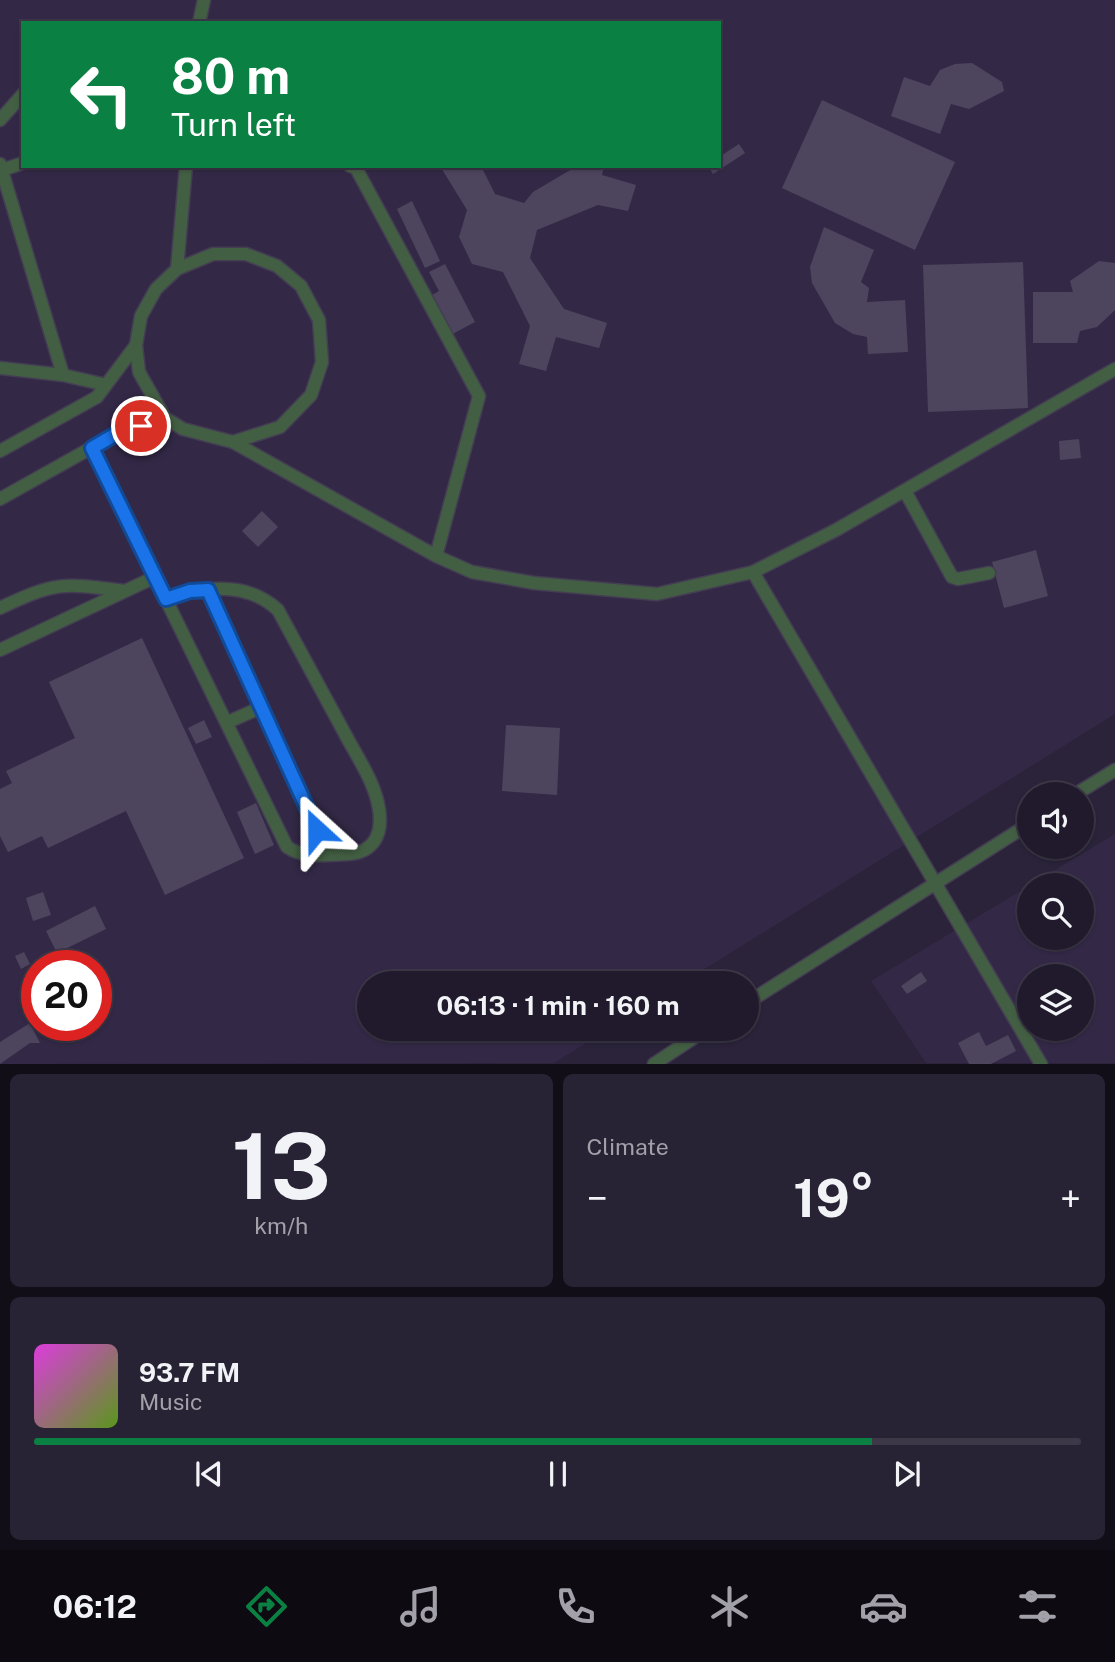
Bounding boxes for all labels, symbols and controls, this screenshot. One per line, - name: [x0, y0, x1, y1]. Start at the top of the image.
- text: 80 m: [171, 47, 290, 105]
- icon: left: [56, 49, 147, 140]
- text: Turn left: [171, 106, 296, 143]
- pin: [111, 396, 171, 456]
- icon: arrive: [122, 407, 160, 445]
- map controls: [1017, 782, 1094, 1041]
- button: sound: [1017, 782, 1094, 859]
- position arrow: [280, 793, 354, 867]
- button: search: [1017, 873, 1094, 950]
- speed limit sign: 20: [21, 950, 112, 1041]
- button: layers: [1017, 964, 1094, 1041]
- text: 06:13 · 1 min · 160 m: [437, 990, 679, 1021]
- text: 13: [232, 1113, 331, 1219]
- text: Climate: [587, 1133, 669, 1160]
- text: 19°: [793, 1168, 874, 1229]
- text: −: [587, 1176, 608, 1221]
- text: +: [1060, 1176, 1081, 1221]
- text: km/h: [254, 1212, 308, 1239]
- text: 93.7 FM: [139, 1357, 240, 1388]
- text: Music: [139, 1388, 203, 1415]
- icon: previous: [190, 1455, 228, 1493]
- icon: pause: [539, 1455, 577, 1493]
- icon: next: [888, 1455, 926, 1493]
- icon: directions: [242, 1582, 291, 1631]
- icon: music: [396, 1582, 445, 1631]
- icon: phone: [551, 1582, 600, 1631]
- icon: climate: [705, 1582, 754, 1631]
- icon: car: [859, 1582, 908, 1631]
- icon: filters: [1013, 1582, 1062, 1631]
- text: 06:12: [53, 1588, 137, 1625]

